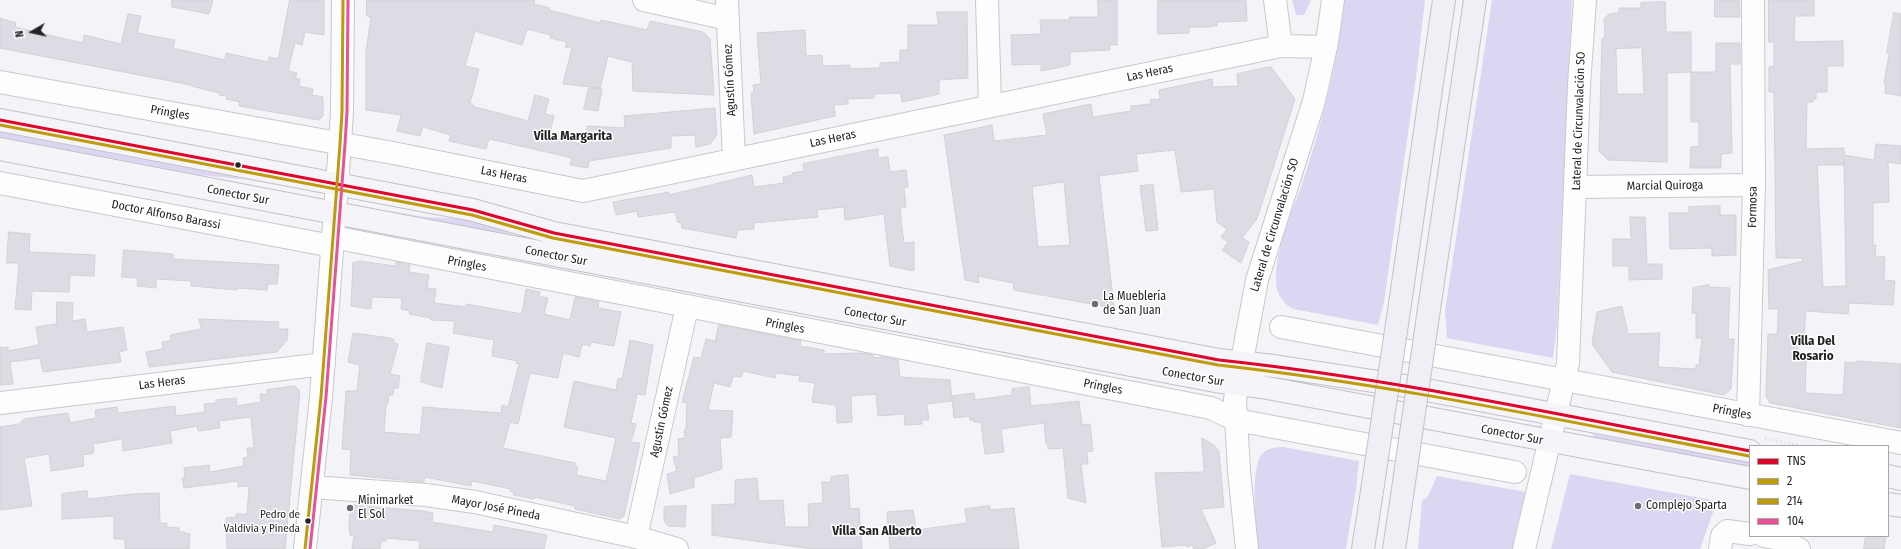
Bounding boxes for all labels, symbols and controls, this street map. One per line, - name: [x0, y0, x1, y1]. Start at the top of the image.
- north arrow: [12, 12, 52, 52]
- text: N: [13, 30, 27, 38]
- street label: Agustín Gómez: [721, 44, 739, 116]
- street label: Lateral de Circunvalación SO: [1569, 51, 1589, 191]
- street label: Las Heras: [1126, 61, 1174, 85]
- street label: Pringles: [149, 102, 191, 124]
- street label: Las Heras: [809, 127, 857, 151]
- district label: Villa Margarita: [534, 128, 612, 144]
- street label: Lateral de Circunvalación SO: [1248, 156, 1302, 294]
- unlabelled marker: [233, 160, 243, 170]
- street label: Las Heras: [480, 163, 528, 187]
- street label: Marcial Quiroga: [1627, 178, 1703, 194]
- street label: Conector Sur: [206, 182, 270, 208]
- street label: Formosa: [1745, 186, 1761, 228]
- street label: Doctor Alfonso Barassi: [110, 197, 222, 233]
- street label: Conector Sur: [524, 243, 588, 269]
- street label: Pringles: [446, 253, 488, 275]
- place label: La Mueblería de San Juan: [1103, 290, 1166, 318]
- marker: La Mueblería de San Juan: [1090, 299, 1100, 309]
- street label: Conector Sur: [843, 304, 907, 330]
- street label: Pringles: [764, 315, 806, 337]
- district label: Villa Del Rosario: [1791, 333, 1835, 364]
- street label: Conector Sur: [1161, 364, 1225, 390]
- street label: Las Heras: [138, 373, 186, 393]
- street label: Pringles: [1082, 376, 1124, 398]
- street label: Agustín Gómez: [647, 385, 677, 459]
- street label: Pringles: [1711, 401, 1753, 423]
- street label: Conector Sur: [1480, 422, 1544, 448]
- legend: [1749, 445, 1889, 537]
- text: TNS: [1787, 454, 1806, 468]
- text: 2: [1787, 474, 1792, 488]
- street label: Mayor José Pineda: [450, 492, 542, 524]
- place label: Minimarket El Sol: [358, 494, 414, 522]
- text: 214: [1787, 494, 1803, 508]
- place label: Complejo Sparta: [1646, 499, 1727, 513]
- marker: Complejo Sparta: [1633, 501, 1643, 511]
- marker: Minimarket El Sol: [345, 503, 355, 513]
- place label: Pedro de Valdivia y Pineda: [224, 508, 300, 534]
- text: 104: [1787, 514, 1804, 528]
- marker: Pedro de Valdivia y Pineda: [303, 516, 313, 526]
- district label: Villa San Alberto: [832, 523, 922, 539]

